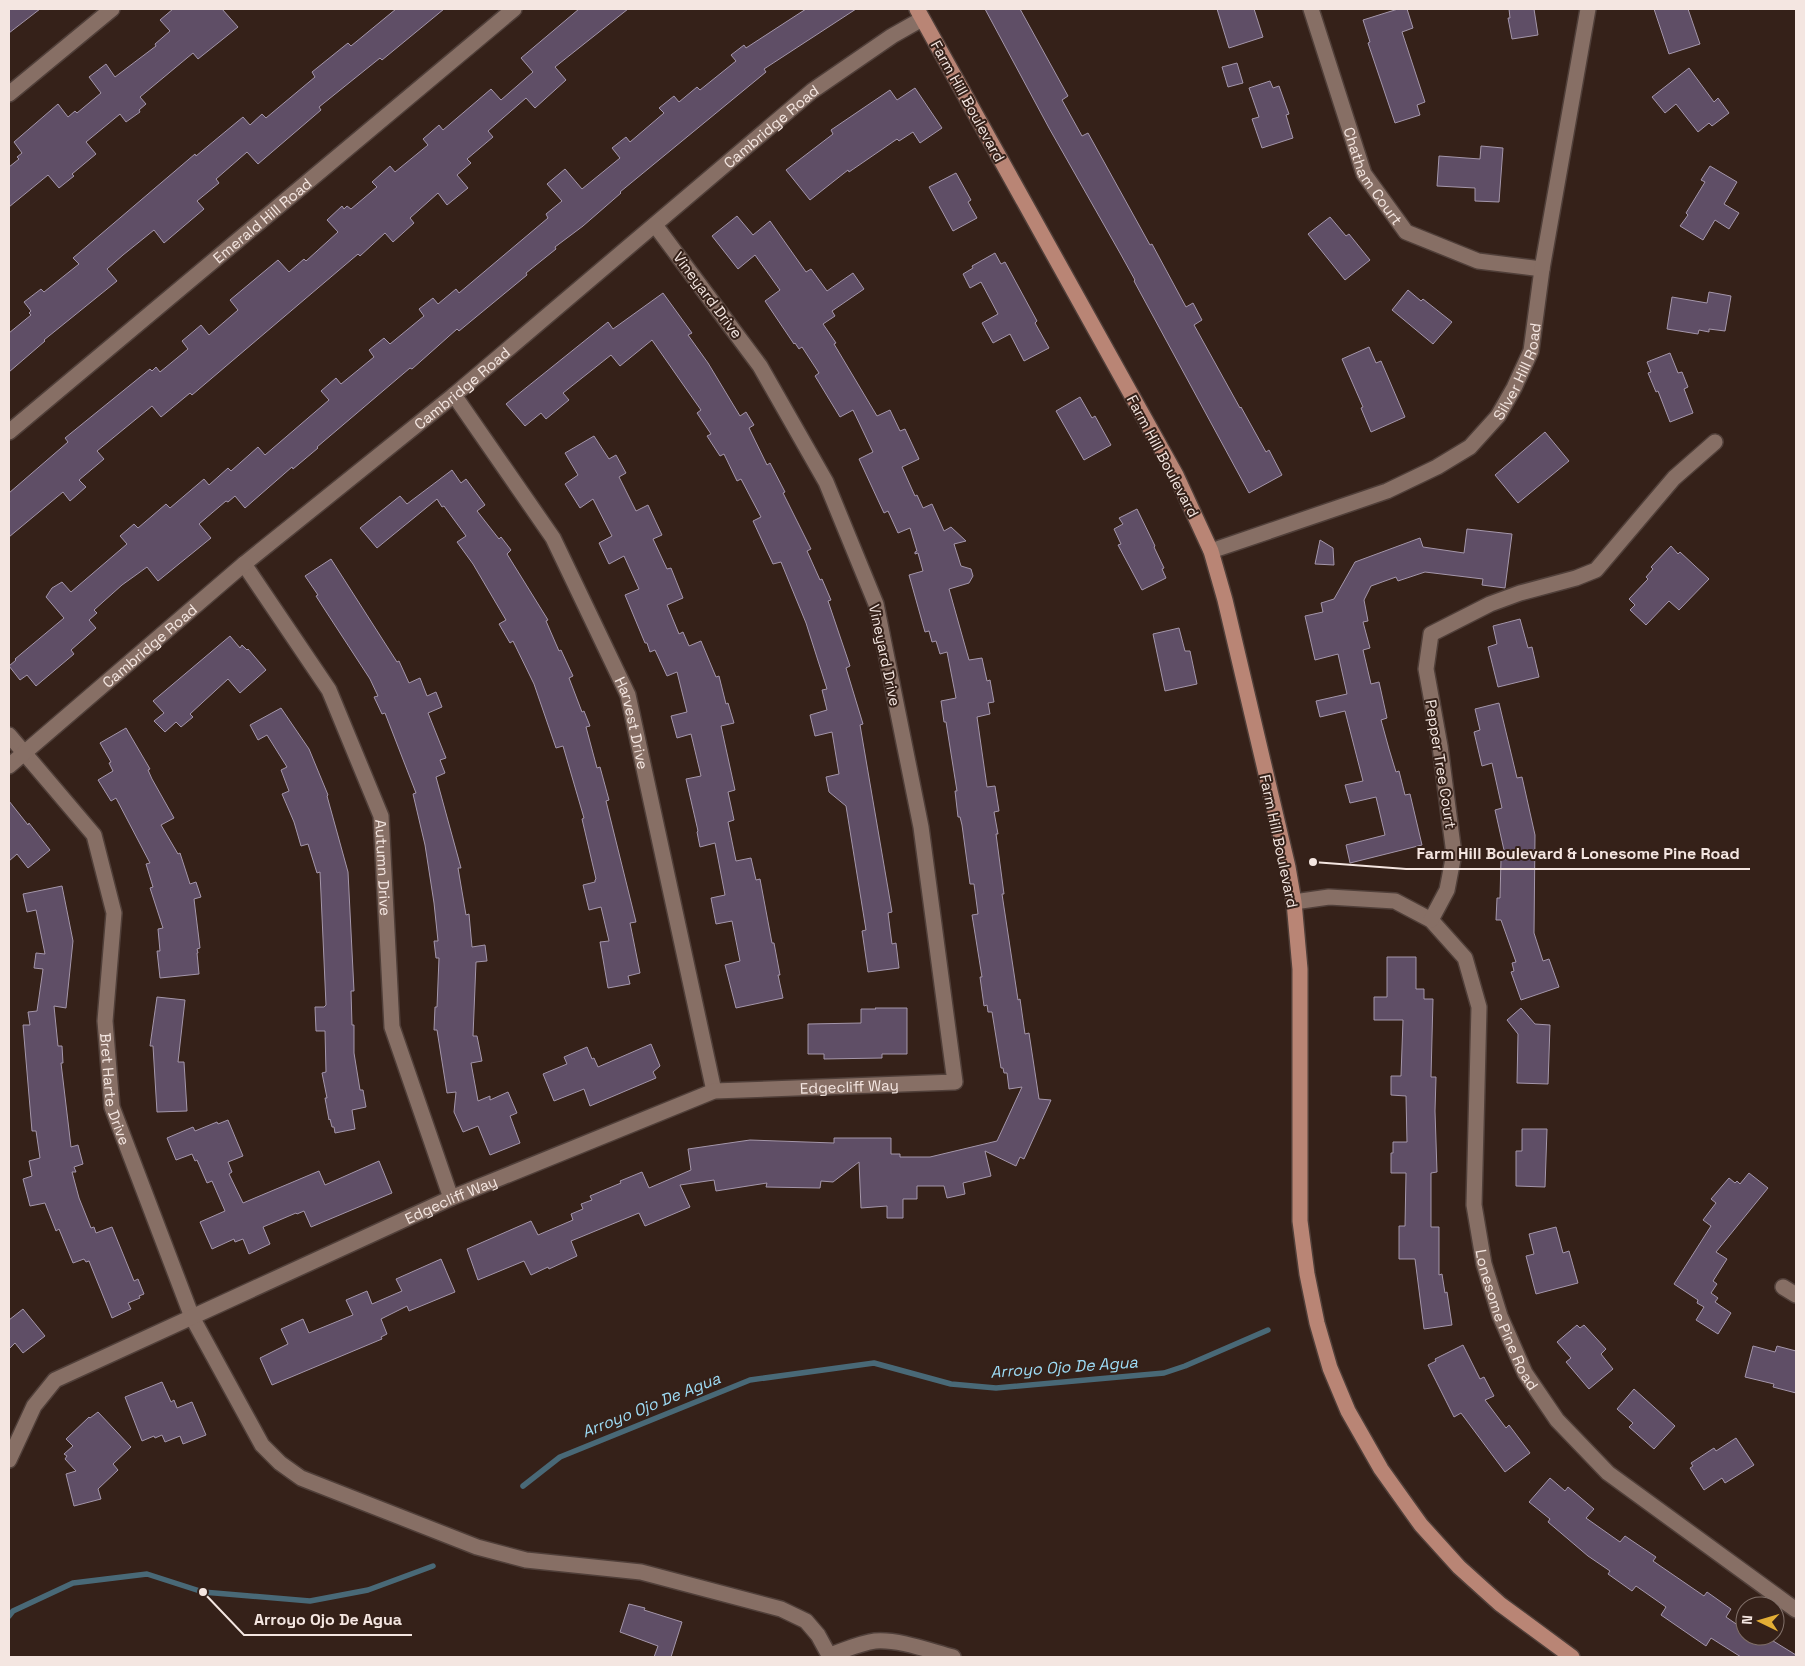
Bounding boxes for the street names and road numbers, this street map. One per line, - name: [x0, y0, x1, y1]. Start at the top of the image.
- street label: Farm Hill Boulevard: [927, 37, 1009, 165]
- street label: Cambridge Road: [719, 80, 822, 172]
- street label: Chatham Court: [1340, 125, 1407, 228]
- street label: Emerald Hill Road: [209, 173, 315, 267]
- street label: Vineyard Drive: [669, 248, 747, 342]
- street label: Silver Hill Road: [1488, 322, 1544, 423]
- street label: Cambridge Road: [410, 342, 514, 433]
- street label: Farm Hill Boulevard: [1123, 392, 1203, 520]
- street label: Cambridge Road: [98, 599, 201, 691]
- street label: Vineyard Drive: [865, 602, 905, 708]
- street label: Harvest Drive: [611, 673, 653, 771]
- street label: Pepper Tree Court: [1421, 698, 1461, 830]
- street label: Farm Hill Boulevard: [1256, 773, 1302, 909]
- street label: Autumn Drive: [372, 819, 396, 917]
- street label: Bret Harte Drive: [96, 1032, 135, 1148]
- street label: Edgecliff Way: [799, 1075, 899, 1097]
- street label: Edgecliff Way: [401, 1171, 500, 1228]
- street label: Lonesome Pine Road: [1472, 1248, 1543, 1393]

